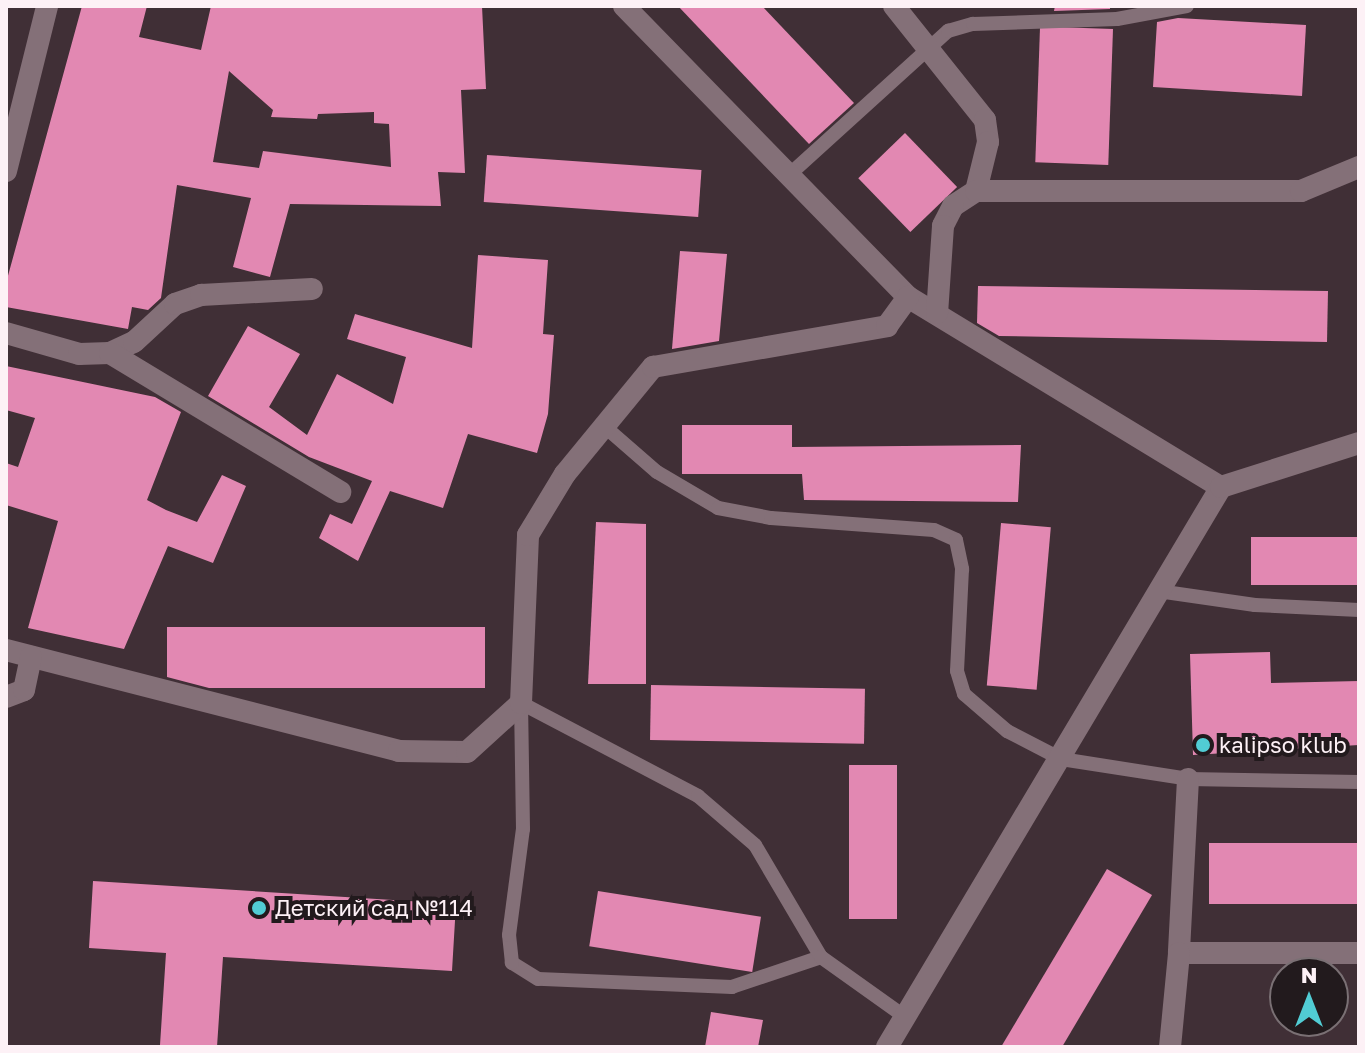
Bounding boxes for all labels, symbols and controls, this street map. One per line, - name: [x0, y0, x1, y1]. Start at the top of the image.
- place label: kalipso klub: [1219, 732, 1347, 758]
- marker: kalipso klub: [1194, 736, 1212, 754]
- place label: Детский сад №114: [275, 895, 473, 921]
- marker: Детский сад №114: [250, 899, 268, 917]
- north arrow: [1269, 957, 1349, 1037]
- text: N: [1301, 961, 1317, 988]

